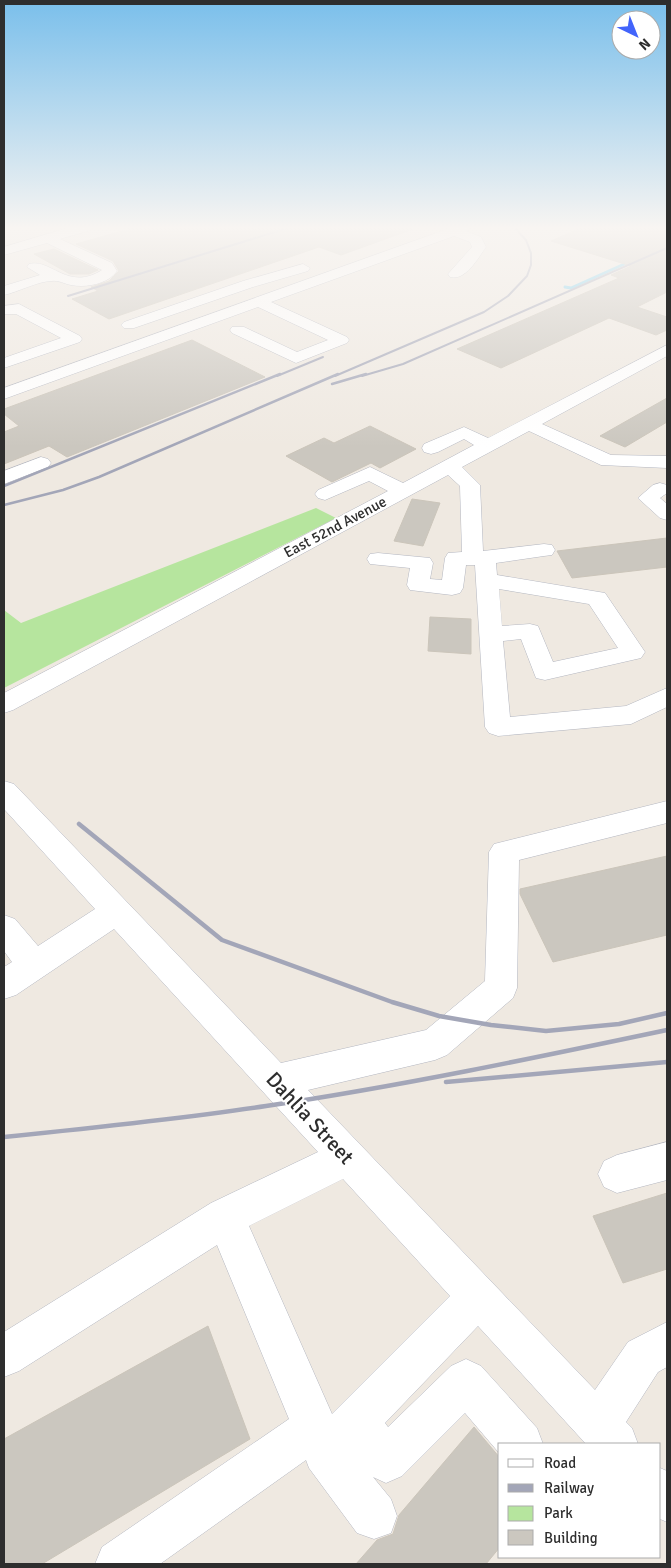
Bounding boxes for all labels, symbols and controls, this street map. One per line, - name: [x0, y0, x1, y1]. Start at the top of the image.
- north arrow: [611, 10, 661, 60]
- text: N: [635, 35, 654, 54]
- street label: East 52nd Avenue: [281, 492, 389, 562]
- street label: Dahlia Street: [261, 1066, 359, 1170]
- legend: [498, 1443, 661, 1558]
- text: Road: [544, 1454, 576, 1472]
- text: Railway: [544, 1479, 594, 1497]
- text: Park: [544, 1504, 573, 1522]
- text: Building: [544, 1529, 598, 1547]

